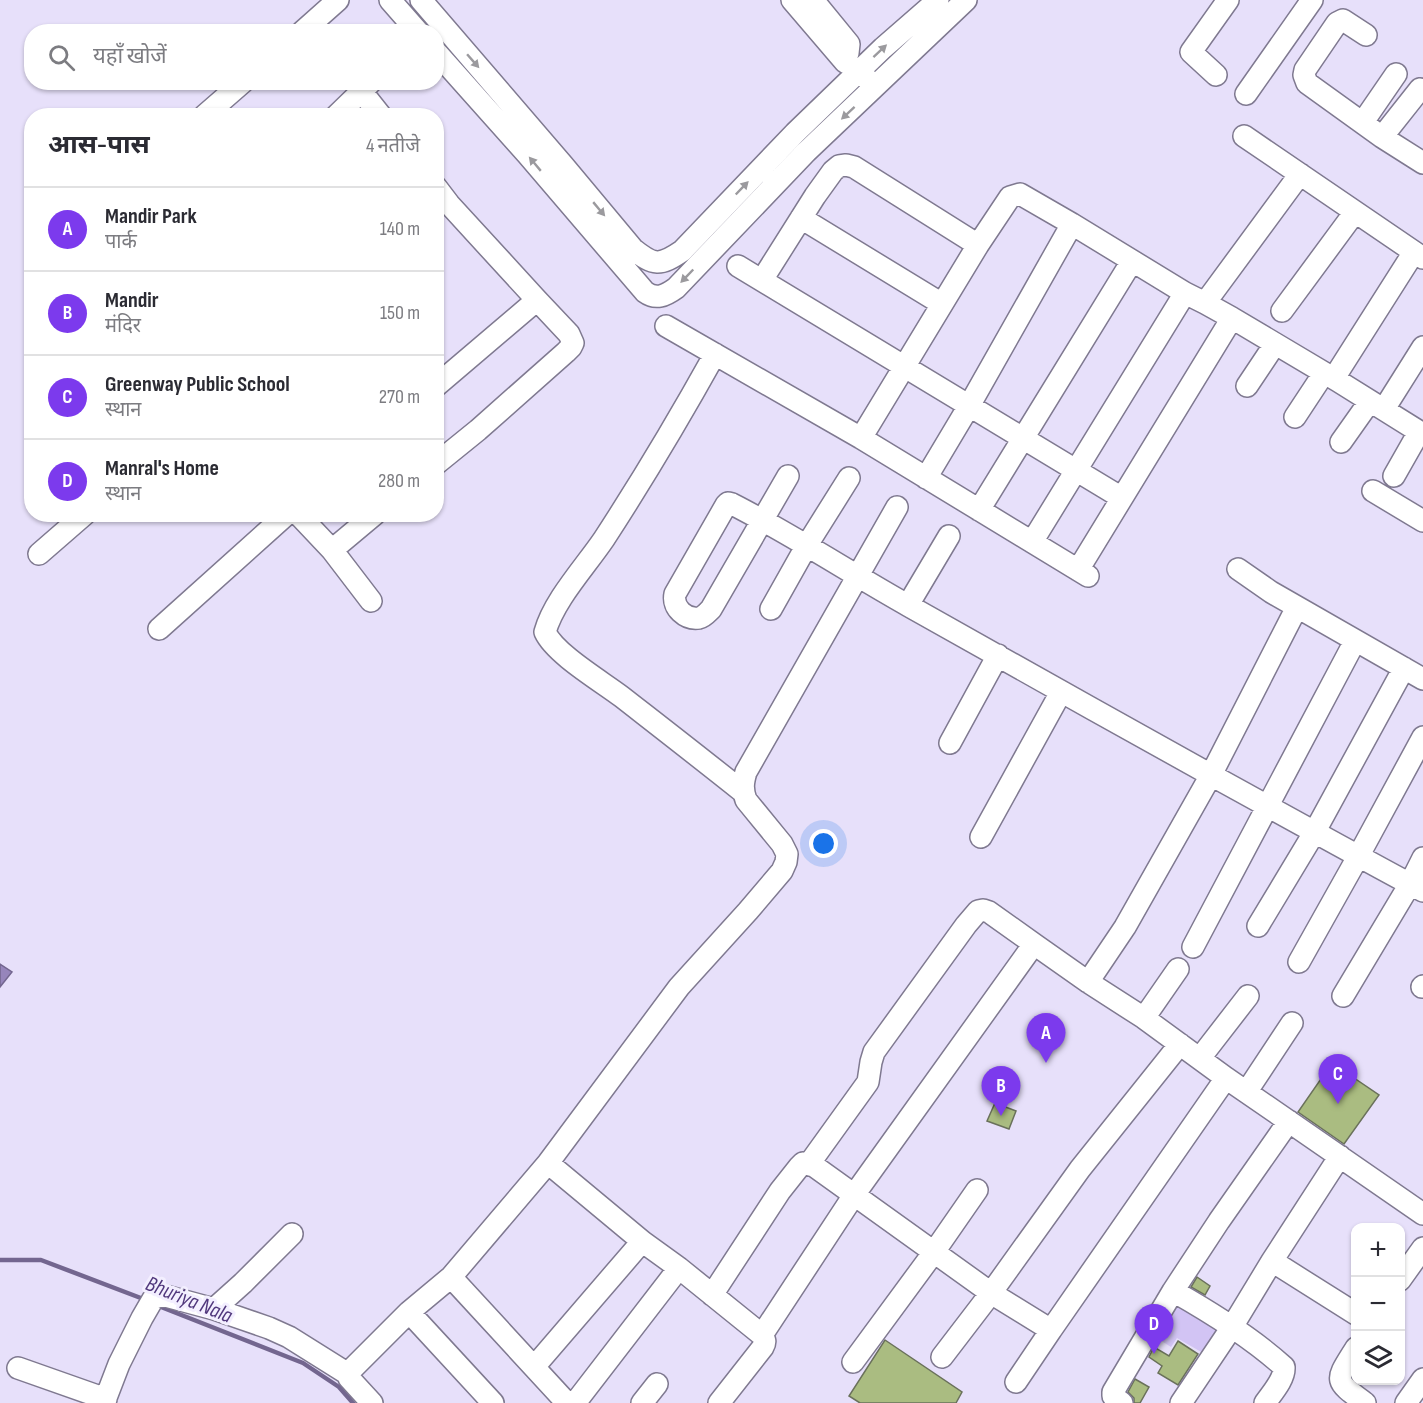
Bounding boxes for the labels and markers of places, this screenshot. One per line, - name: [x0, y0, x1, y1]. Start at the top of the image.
- pin: A: [1026, 1014, 1066, 1063]
- pin: C: [1318, 1054, 1358, 1104]
- pin: B: [982, 1066, 1020, 1116]
- pin: D: [1134, 1304, 1174, 1354]

